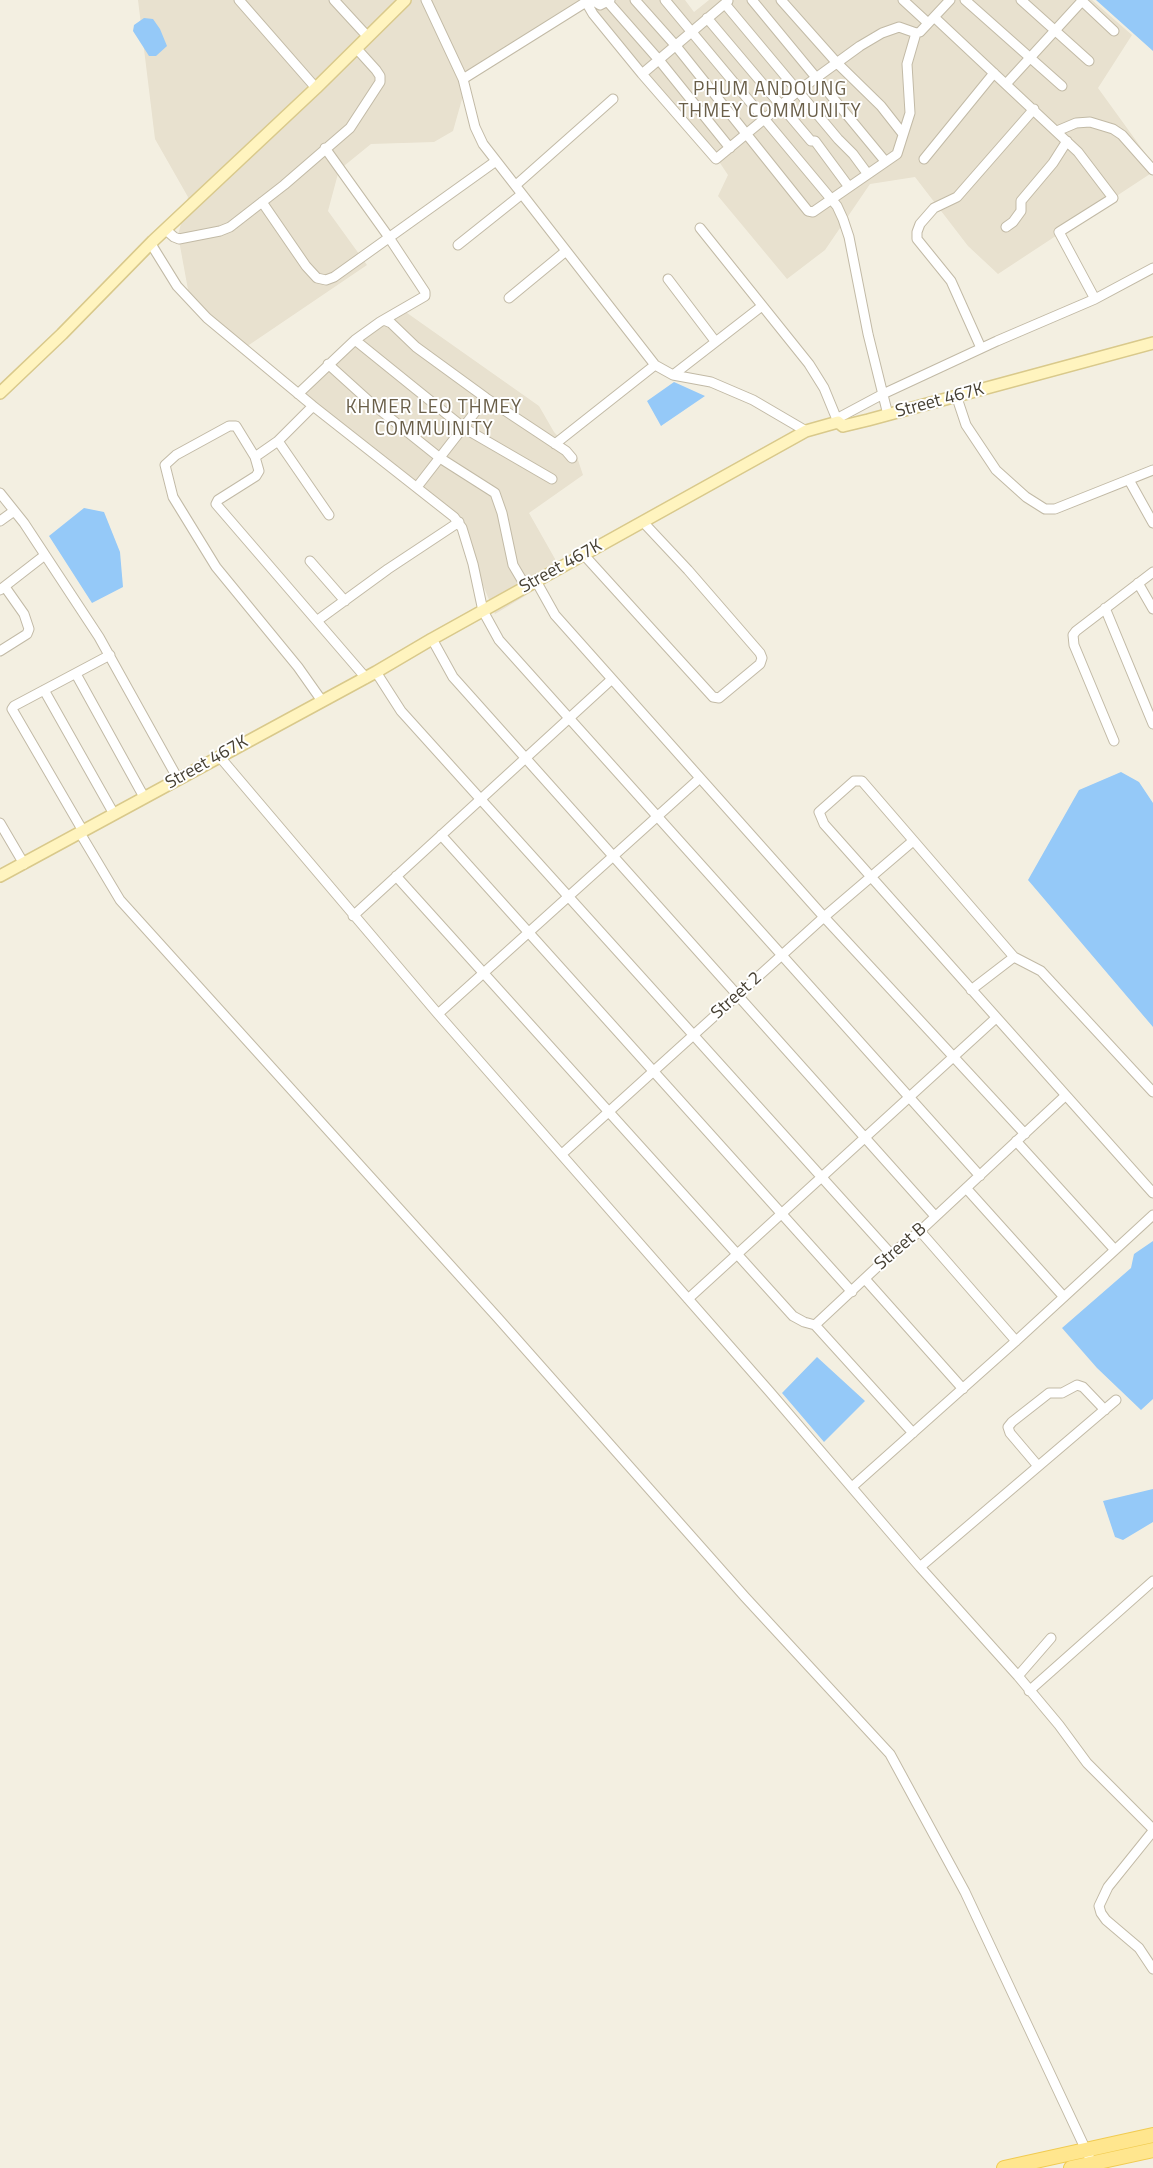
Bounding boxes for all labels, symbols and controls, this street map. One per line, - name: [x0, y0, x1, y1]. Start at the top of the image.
- district label: PHUM ANDOUNG THMEY COMMUNITY: [677, 79, 863, 123]
- street label: Street 467K: [893, 379, 987, 423]
- district label: KHMER LEO THMEY COMMUINITY: [344, 397, 524, 441]
- street label: Street 467K: [516, 536, 606, 598]
- street label: Street 467K: [162, 732, 252, 794]
- street label: Street 2: [707, 968, 767, 1024]
- street label: Street B: [871, 1219, 931, 1275]

